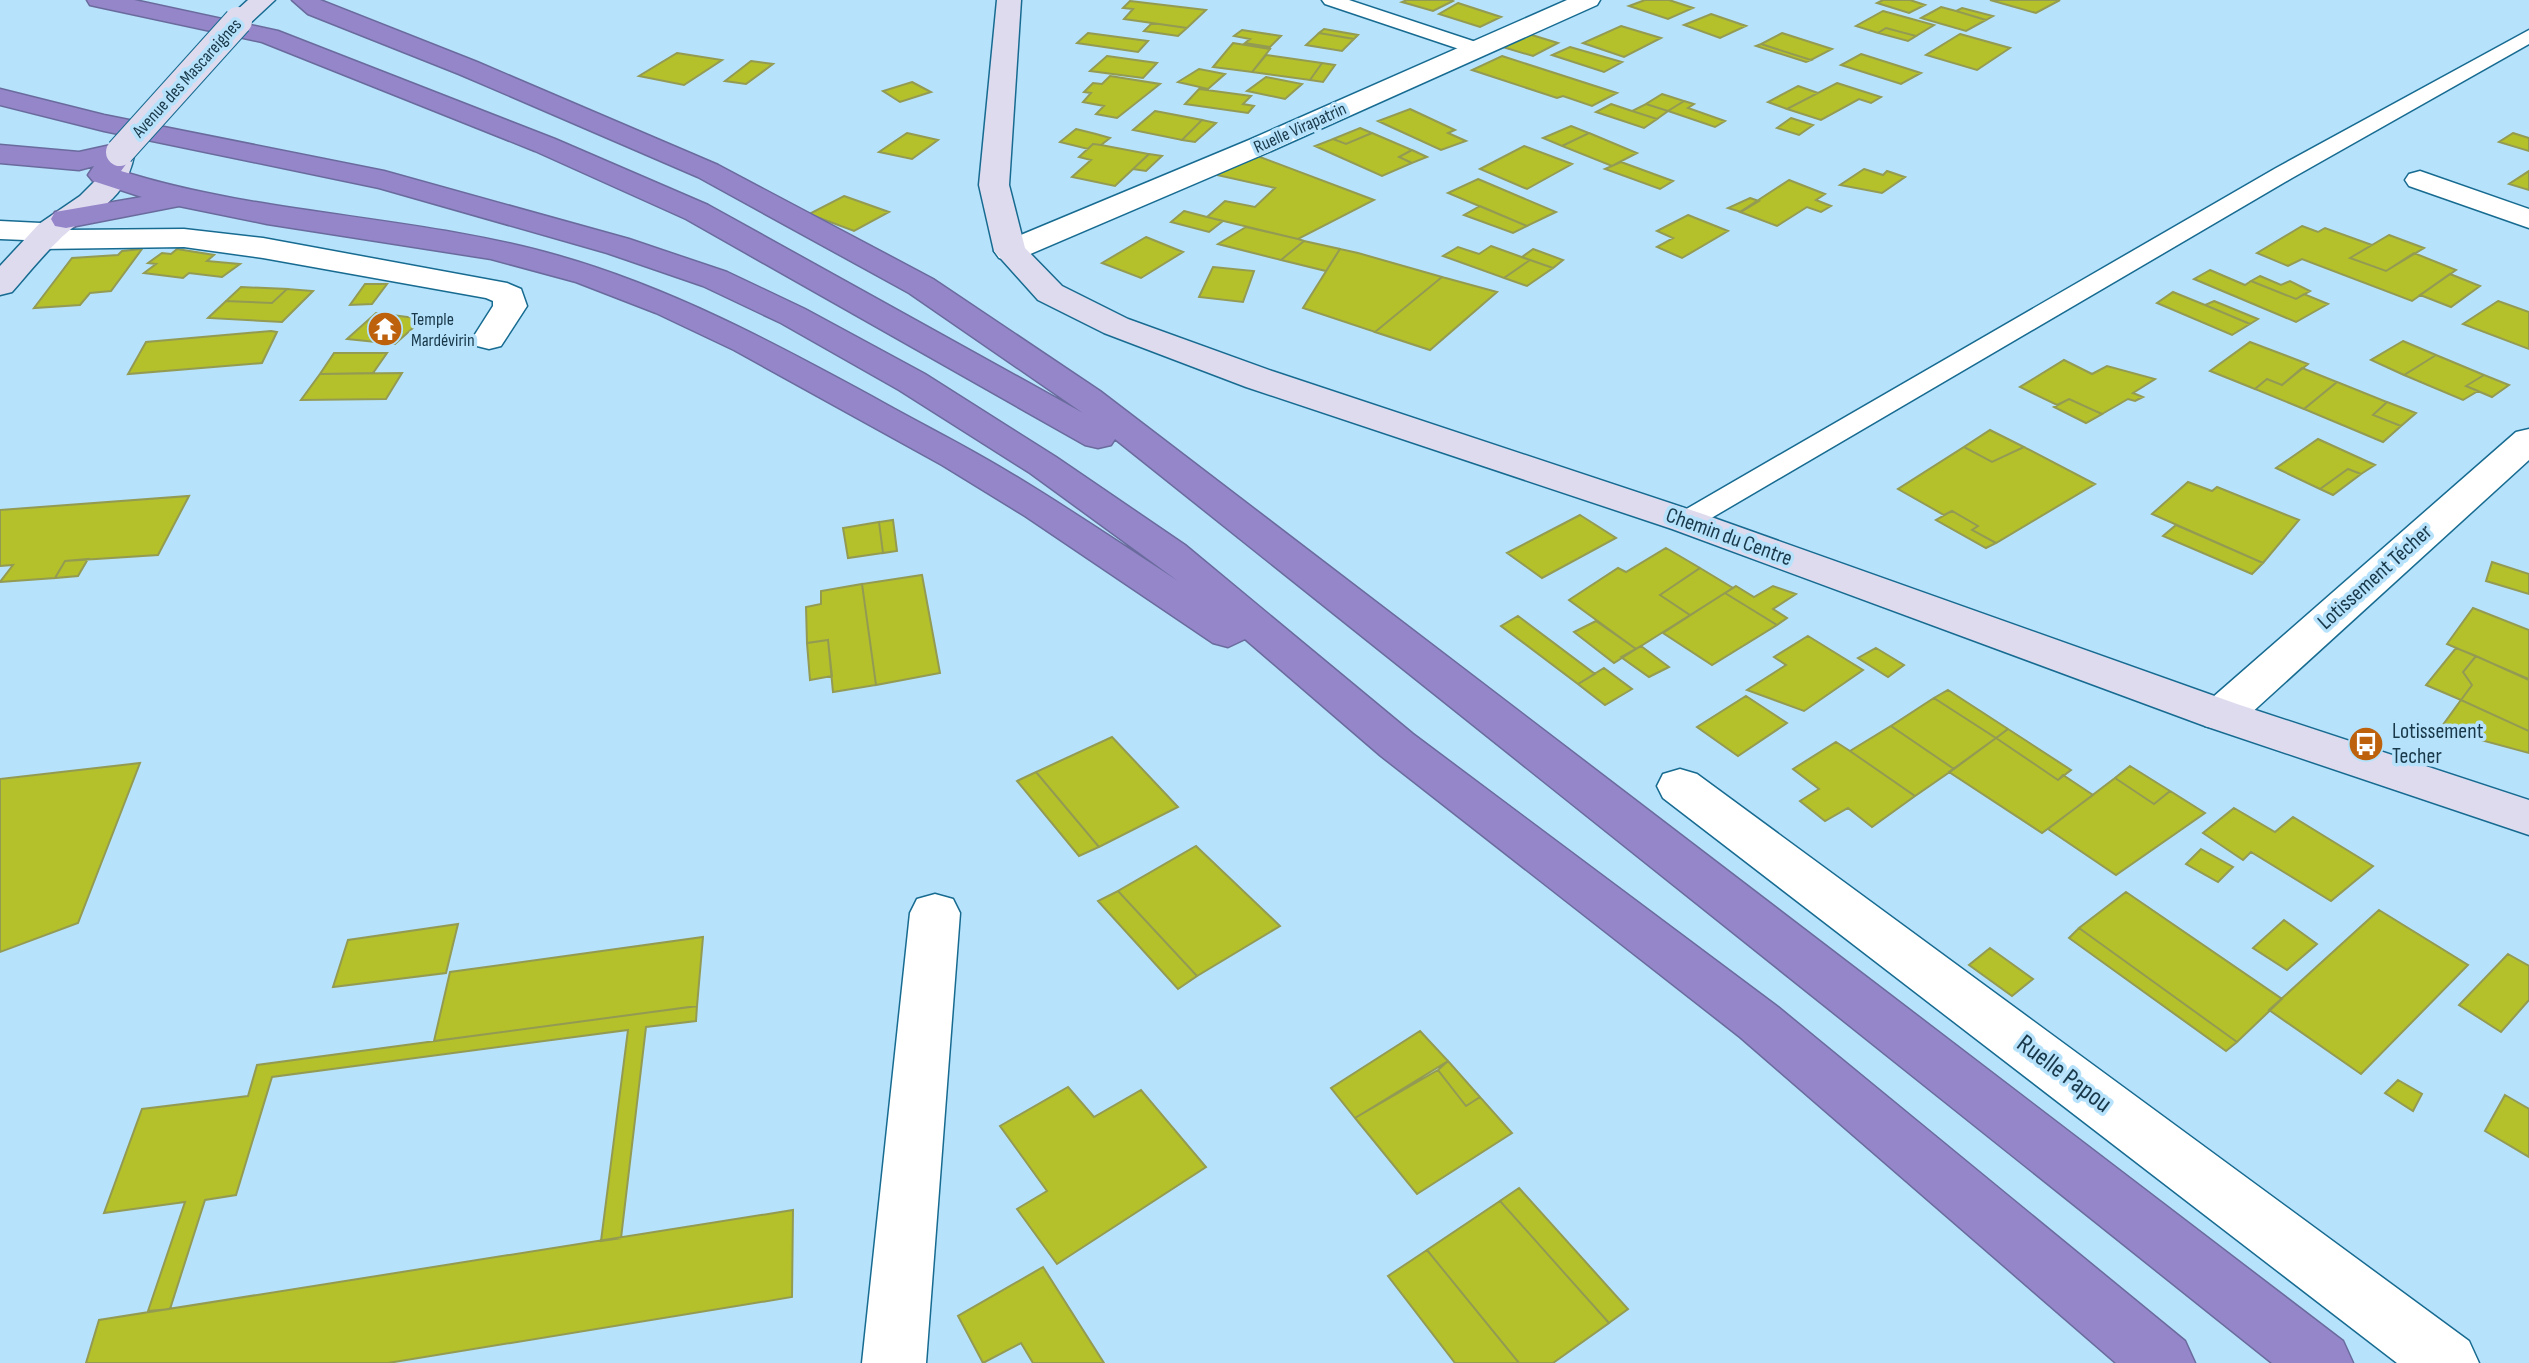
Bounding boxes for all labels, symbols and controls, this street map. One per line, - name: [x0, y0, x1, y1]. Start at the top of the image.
- street label: Avenue des Mascareignes: [127, 14, 246, 143]
- street label: Ruelle Virapatrin: [1250, 98, 1350, 158]
- place label: Temple Mardévirin: [411, 309, 475, 351]
- temple icon: Temple Mardévirin: [366, 310, 404, 348]
- street label: Chemin du Centre: [1662, 502, 1796, 572]
- street label: Lotissement Técher: [2312, 519, 2438, 635]
- place label: Lotissement Techer: [2392, 718, 2484, 770]
- bus stop icon: Lotissement Techer: [2347, 725, 2385, 763]
- street label: Ruelle Papou: [2010, 1028, 2118, 1120]

